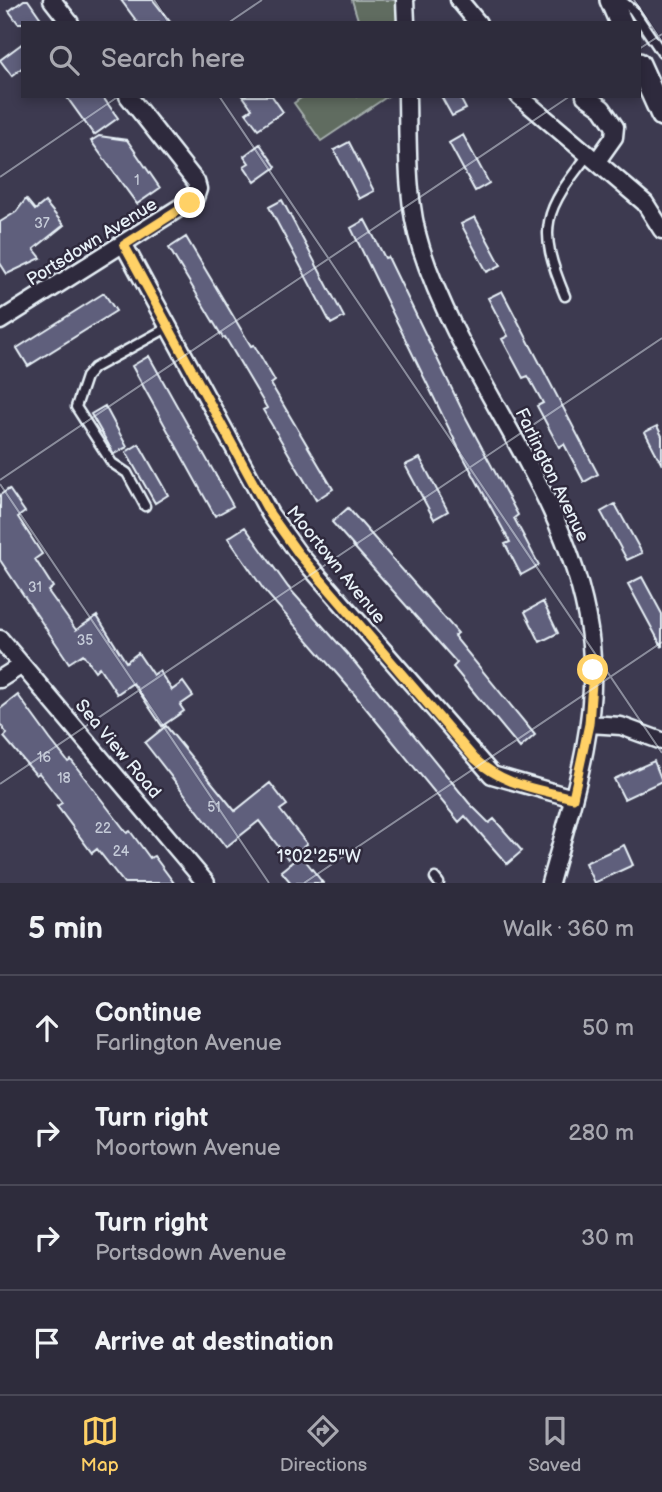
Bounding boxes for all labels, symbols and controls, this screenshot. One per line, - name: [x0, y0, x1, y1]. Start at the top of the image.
- search box: [21, 21, 641, 98]
- icon: search: [45, 41, 83, 79]
- text: Search here: [101, 44, 245, 75]
- house number: 1: [134, 172, 140, 189]
- route end: [174, 187, 205, 218]
- street label: Portsdown Avenue: [23, 193, 161, 291]
- house number: 37: [34, 215, 50, 232]
- street label: Farlington Avenue: [510, 405, 594, 546]
- street label: Moortown Avenue: [282, 502, 390, 628]
- house number: 31: [28, 579, 42, 596]
- house number: 35: [77, 632, 93, 649]
- route start: [577, 654, 608, 685]
- street label: Sea View Road: [71, 695, 165, 803]
- house number: 16: [37, 749, 51, 766]
- house number: 18: [57, 770, 71, 787]
- house number: 51: [207, 799, 221, 816]
- house number: 22: [95, 820, 112, 837]
- house number: 24: [113, 843, 130, 860]
- text: 1°02'25"W: [277, 846, 362, 867]
- text: 5 min: [28, 911, 103, 947]
- text: Walk · 360 m: [503, 915, 634, 943]
- text: Continue: [95, 998, 202, 1029]
- icon: ahead: [28, 1009, 66, 1047]
- text: 50 m: [582, 1014, 634, 1042]
- text: Farlington Avenue: [95, 1029, 282, 1057]
- text: Turn right: [95, 1103, 208, 1134]
- icon: right: [28, 1114, 66, 1152]
- text: 280 m: [568, 1119, 634, 1147]
- text: Moortown Avenue: [95, 1134, 281, 1162]
- text: Turn right: [95, 1208, 208, 1239]
- icon: right: [28, 1219, 66, 1257]
- text: 30 m: [581, 1224, 634, 1252]
- text: Portsdown Avenue: [95, 1239, 286, 1267]
- icon: arrive: [28, 1324, 66, 1362]
- text: Arrive at destination: [95, 1327, 334, 1358]
- tab: Map: [81, 1412, 119, 1477]
- tab: Directions: [280, 1412, 367, 1477]
- tab: Saved: [528, 1412, 581, 1477]

